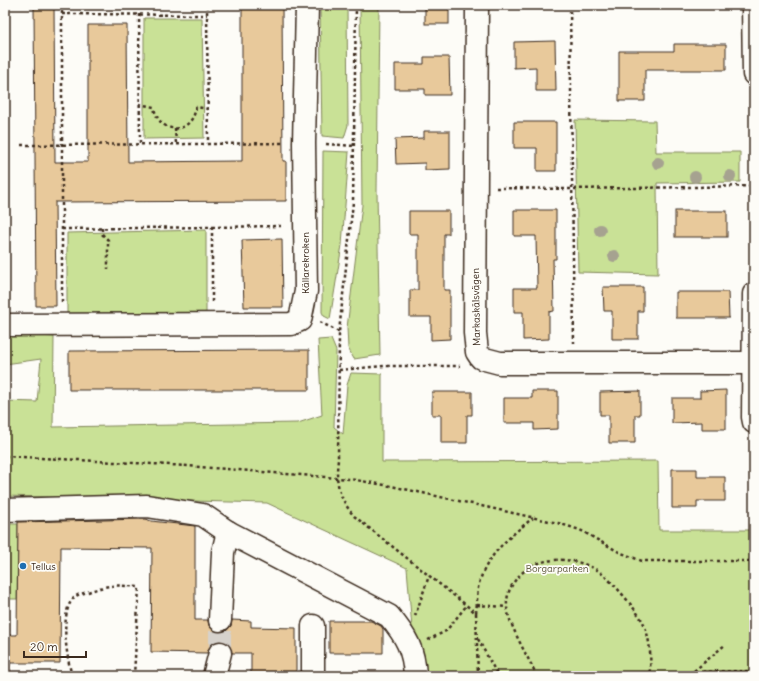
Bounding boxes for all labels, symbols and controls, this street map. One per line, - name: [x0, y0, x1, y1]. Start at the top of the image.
- street label: Källarekroken: [299, 232, 312, 294]
- street label: Markaskälsvägen: [469, 268, 483, 346]
- place label: Tellus: [31, 560, 56, 573]
- marker: Tellus: [18, 561, 28, 571]
- park label: Borgarparken: [525, 562, 589, 575]
- scale bar: [24, 633, 86, 659]
- text: 20 m: [30, 639, 58, 654]

